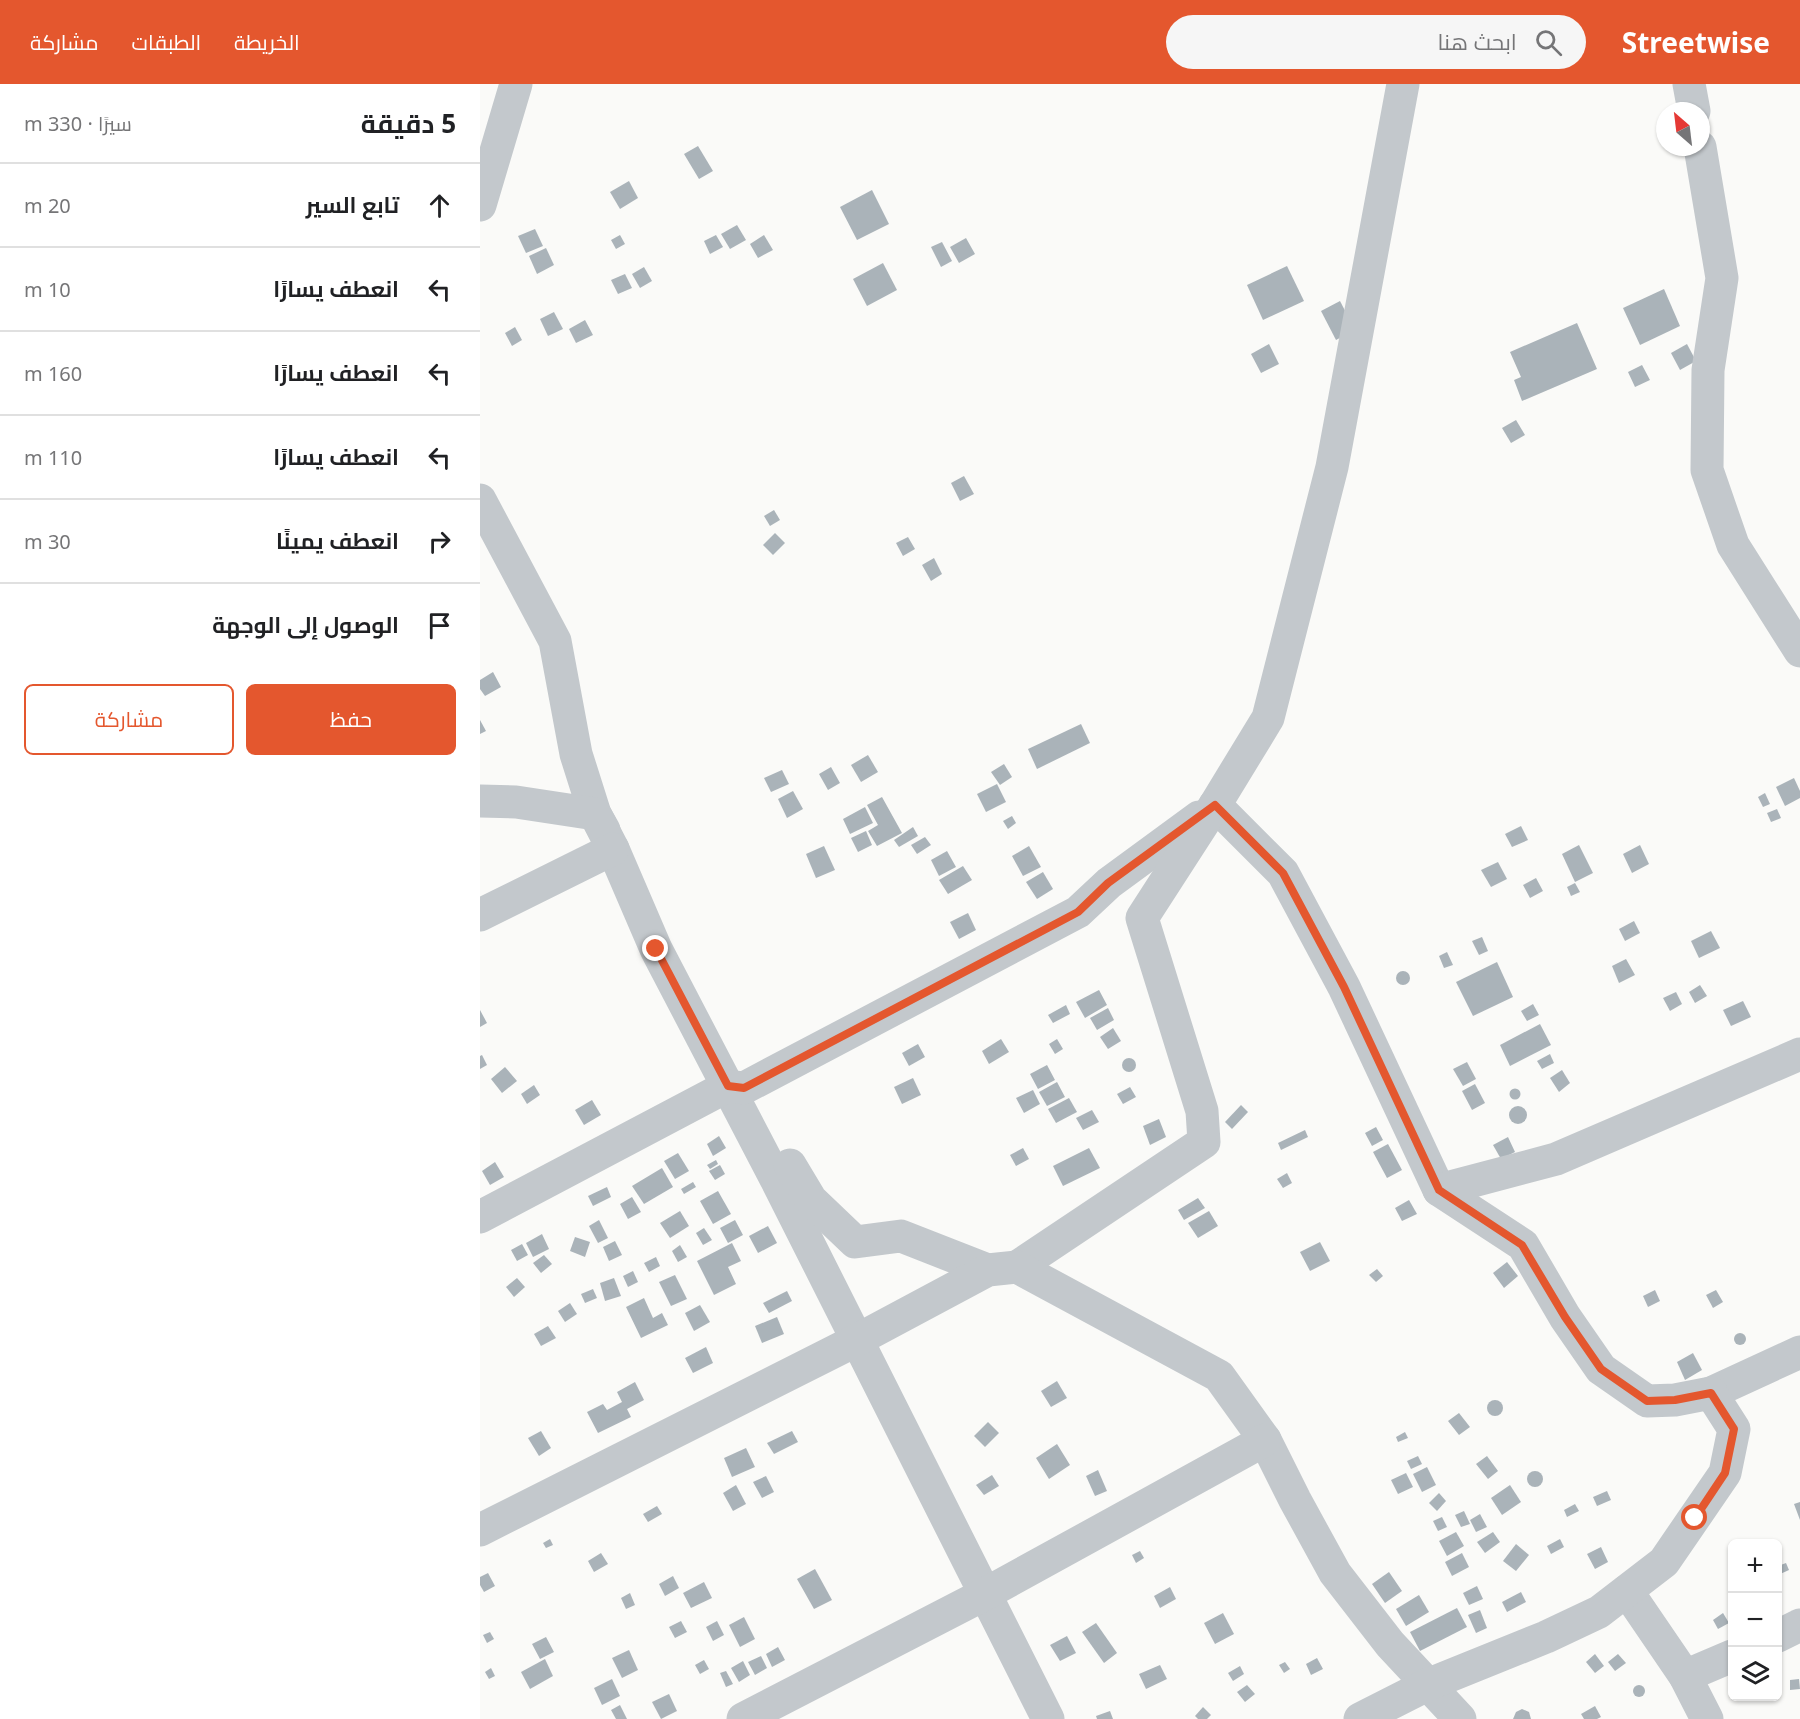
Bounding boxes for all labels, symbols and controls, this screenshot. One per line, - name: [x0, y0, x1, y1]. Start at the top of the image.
- search box: [1166, 15, 1586, 69]
- text: Streetwise: [1622, 23, 1770, 61]
- text: ابحث هنا: [1438, 26, 1517, 56]
- icon: search: [1532, 26, 1565, 59]
- text: مشاركة: [30, 28, 99, 56]
- text: الطبقات: [132, 28, 201, 56]
- text: الخريطة: [234, 28, 300, 56]
- north arrow: [1656, 102, 1710, 156]
- text: 5 دقيقة: [361, 105, 456, 141]
- text: سيرًا · 330 m: [24, 110, 132, 137]
- text: تابع السير: [306, 189, 399, 219]
- icon: ahead: [423, 189, 456, 222]
- text: 20 m: [24, 192, 71, 219]
- text: انعطف يسارًا: [273, 273, 399, 303]
- icon: left: [423, 273, 456, 306]
- text: 10 m: [24, 276, 71, 303]
- text: انعطف يسارًا: [273, 357, 399, 387]
- icon: left: [423, 357, 456, 390]
- text: 160 m: [24, 360, 82, 387]
- text: انعطف يسارًا: [273, 441, 399, 471]
- icon: left: [423, 441, 456, 474]
- text: 110 m: [24, 444, 82, 471]
- text: انعطف يمينًا: [276, 525, 399, 555]
- icon: right: [423, 525, 456, 558]
- text: 30 m: [24, 528, 71, 555]
- text: الوصول إلى الوجهة: [212, 609, 399, 639]
- icon: arrive: [423, 609, 456, 642]
- button: مشاركة: [24, 684, 234, 755]
- button: حفظ: [246, 684, 456, 755]
- route end: [642, 935, 668, 961]
- route start: [1681, 1504, 1707, 1530]
- map controls: [1728, 1539, 1782, 1701]
- button: +: [1728, 1539, 1782, 1593]
- button: −: [1728, 1593, 1782, 1647]
- button: layers: [1728, 1647, 1782, 1701]

